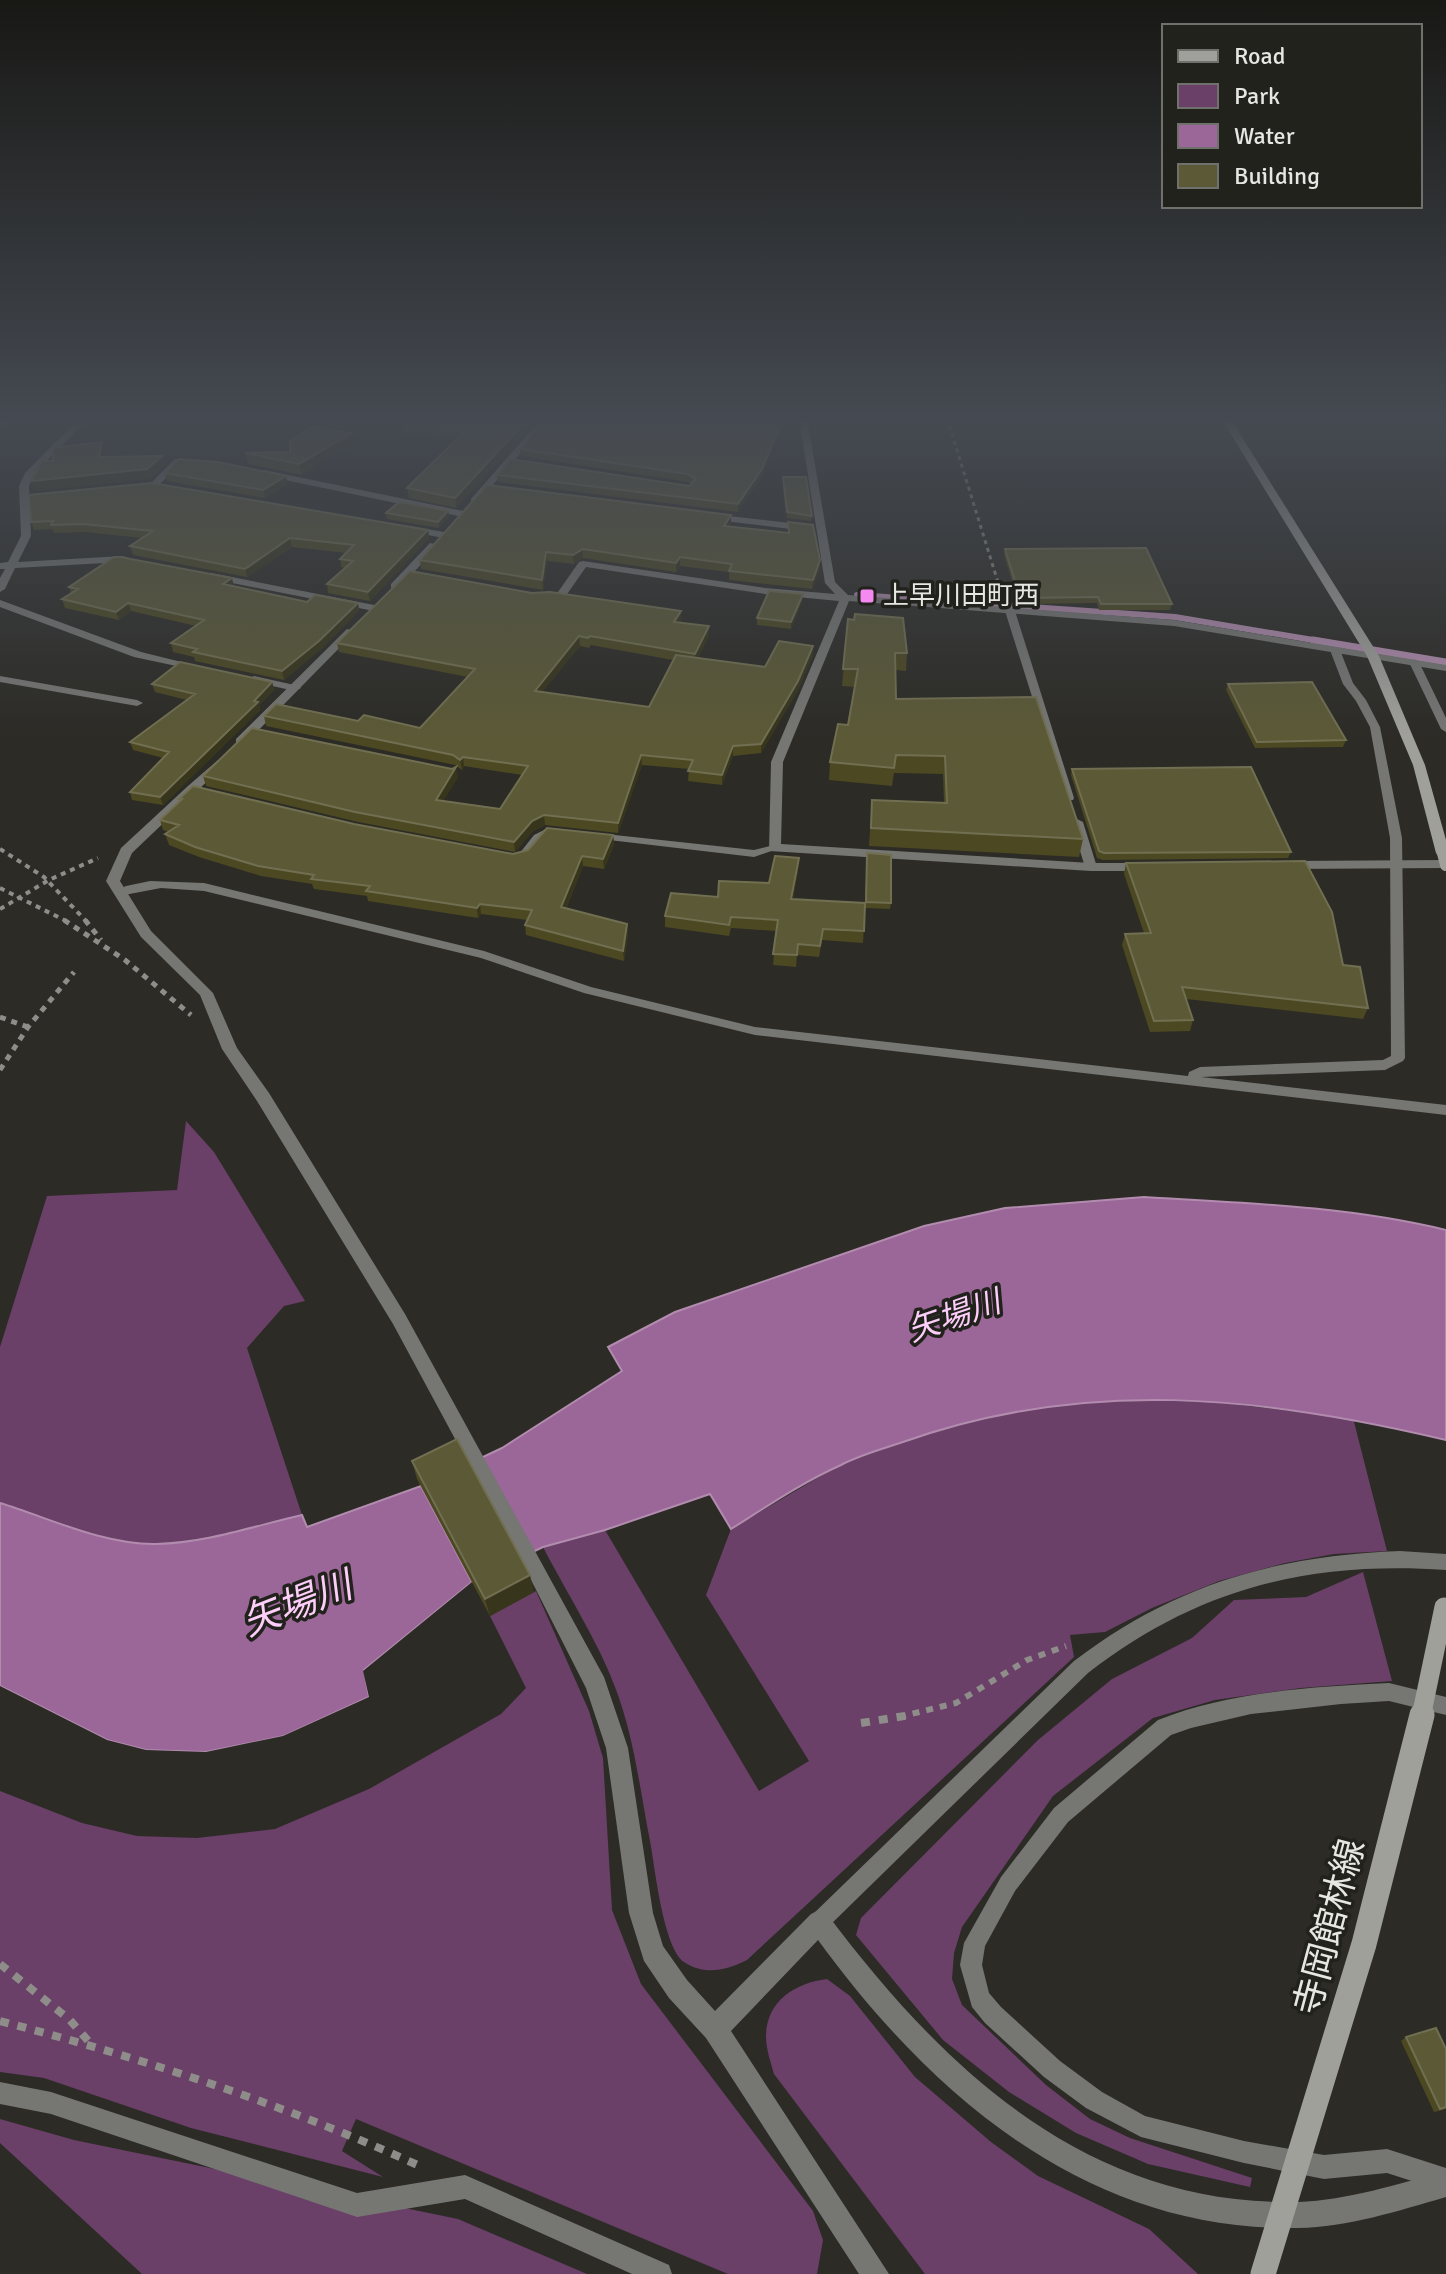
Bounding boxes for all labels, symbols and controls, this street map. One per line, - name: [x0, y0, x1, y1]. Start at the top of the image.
- legend: [1162, 24, 1422, 208]
- text: Road: [1234, 41, 1285, 71]
- text: Park: [1234, 81, 1280, 111]
- text: Water: [1234, 121, 1295, 151]
- text: Building: [1234, 161, 1320, 191]
- place label: 上早川田町西: [883, 580, 1039, 612]
- marker: 上早川田町西: [858, 587, 876, 605]
- water label: 矢場川: [902, 1281, 1009, 1350]
- water label: 矢場川: [235, 1560, 362, 1646]
- street label: 寺岡館林線: [1285, 1834, 1375, 2020]

